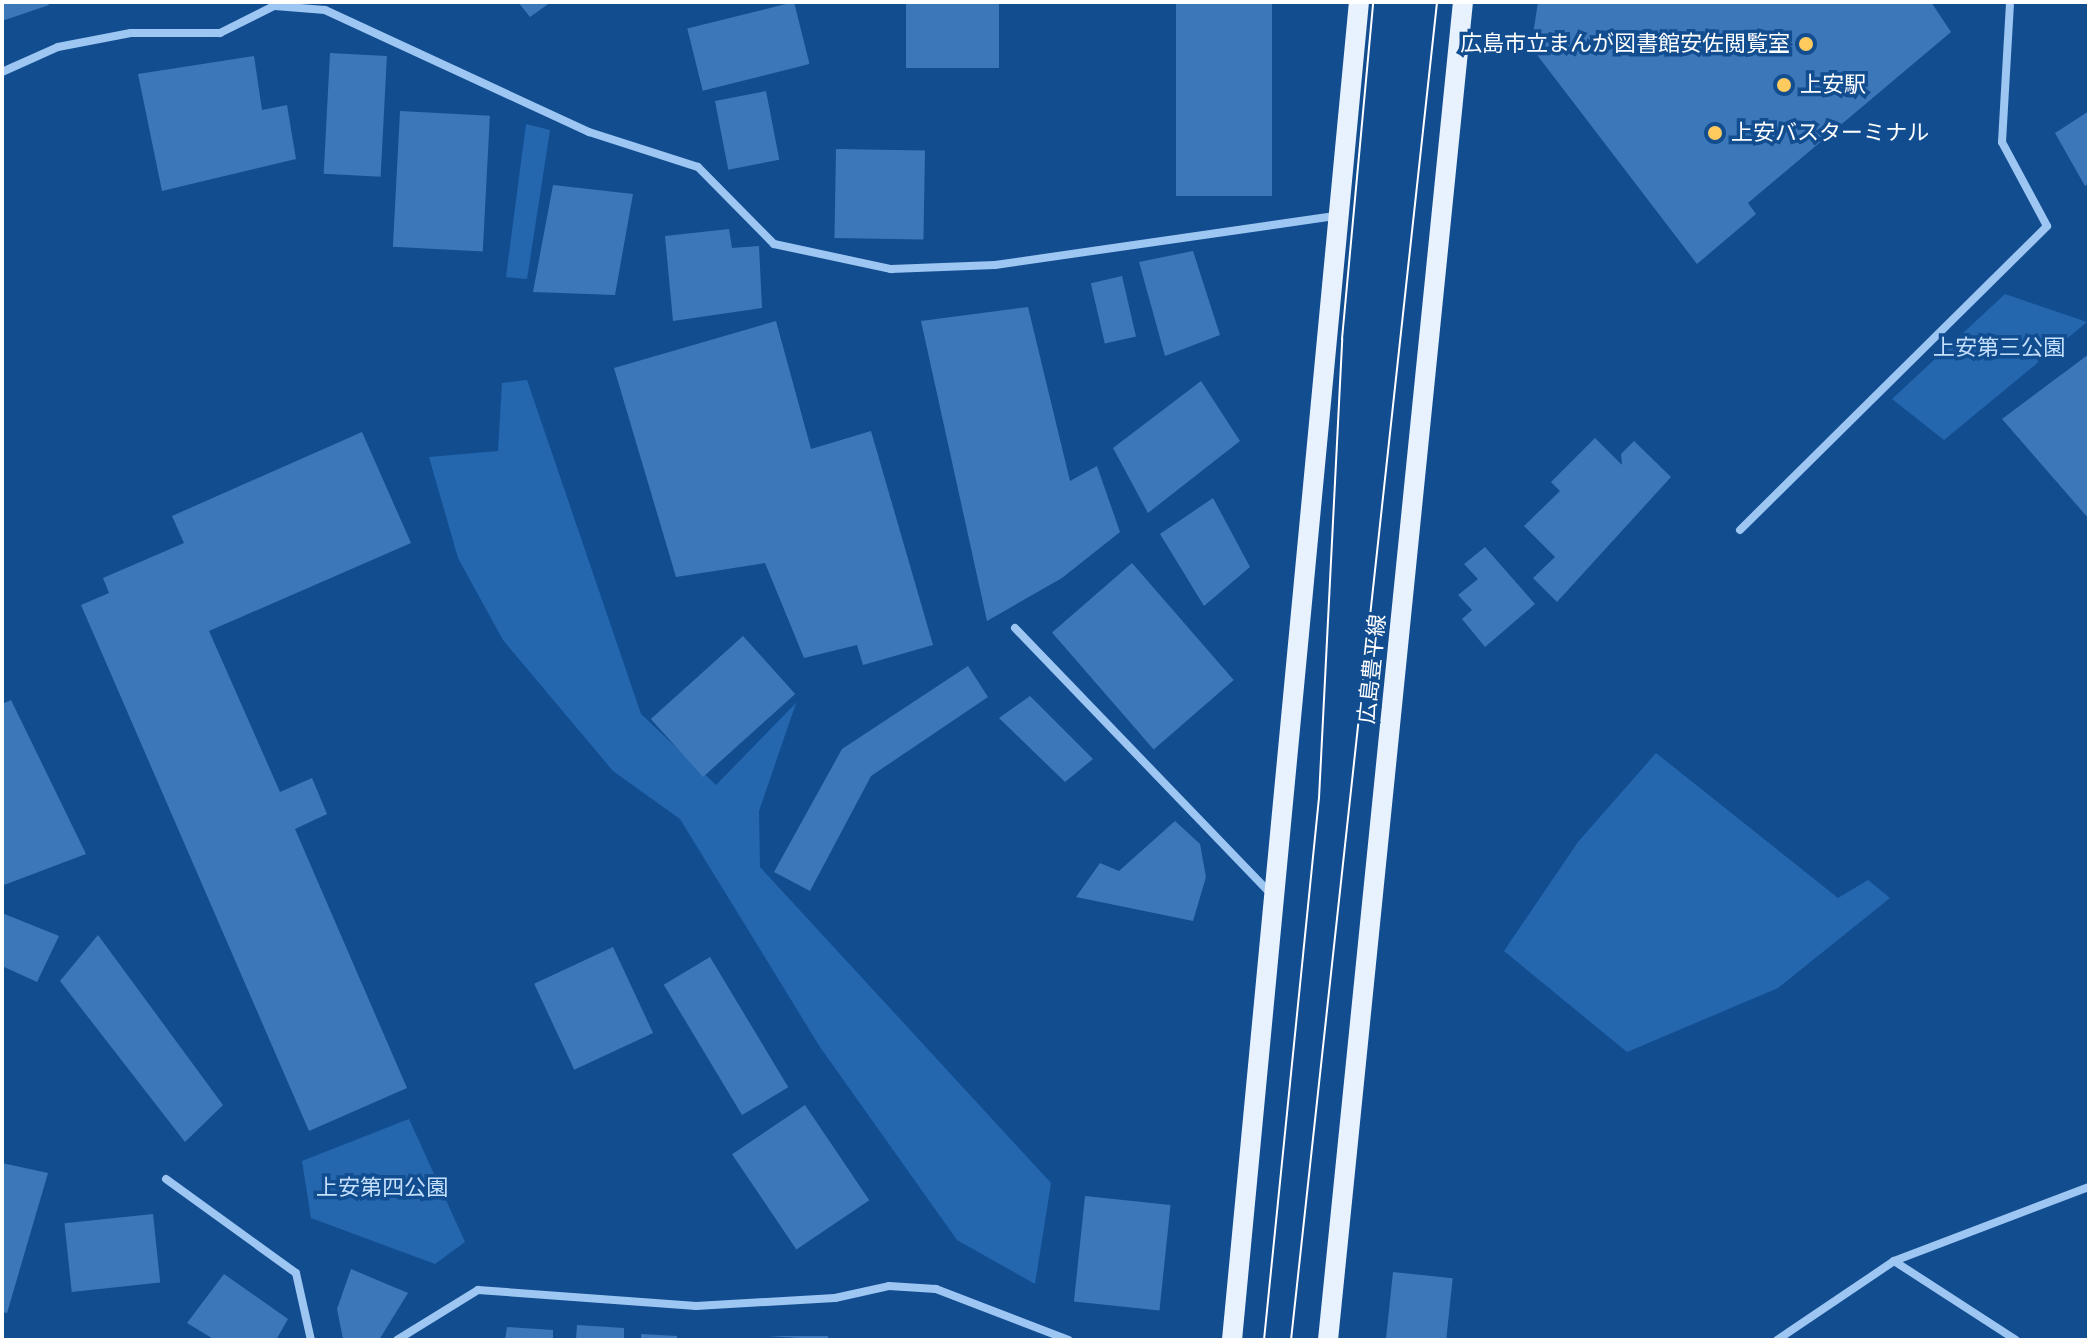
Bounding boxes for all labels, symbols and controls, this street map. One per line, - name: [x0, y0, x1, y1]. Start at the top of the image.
- place label: 広島市立まんが図書館安佐閲覧室: [1460, 31, 1790, 57]
- marker: 広島市立まんが図書館安佐閲覧室: [1797, 35, 1815, 53]
- place label: 上安駅: [1800, 72, 1866, 98]
- marker: 上安駅: [1775, 76, 1793, 94]
- place label: 上安バスターミナル: [1731, 120, 1929, 146]
- marker: 上安バスターミナル: [1706, 124, 1724, 142]
- park label: 上安第三公園: [1933, 335, 2065, 361]
- street label: 広島豊平線: [1353, 613, 1391, 725]
- park label: 上安第四公園: [316, 1175, 448, 1201]

